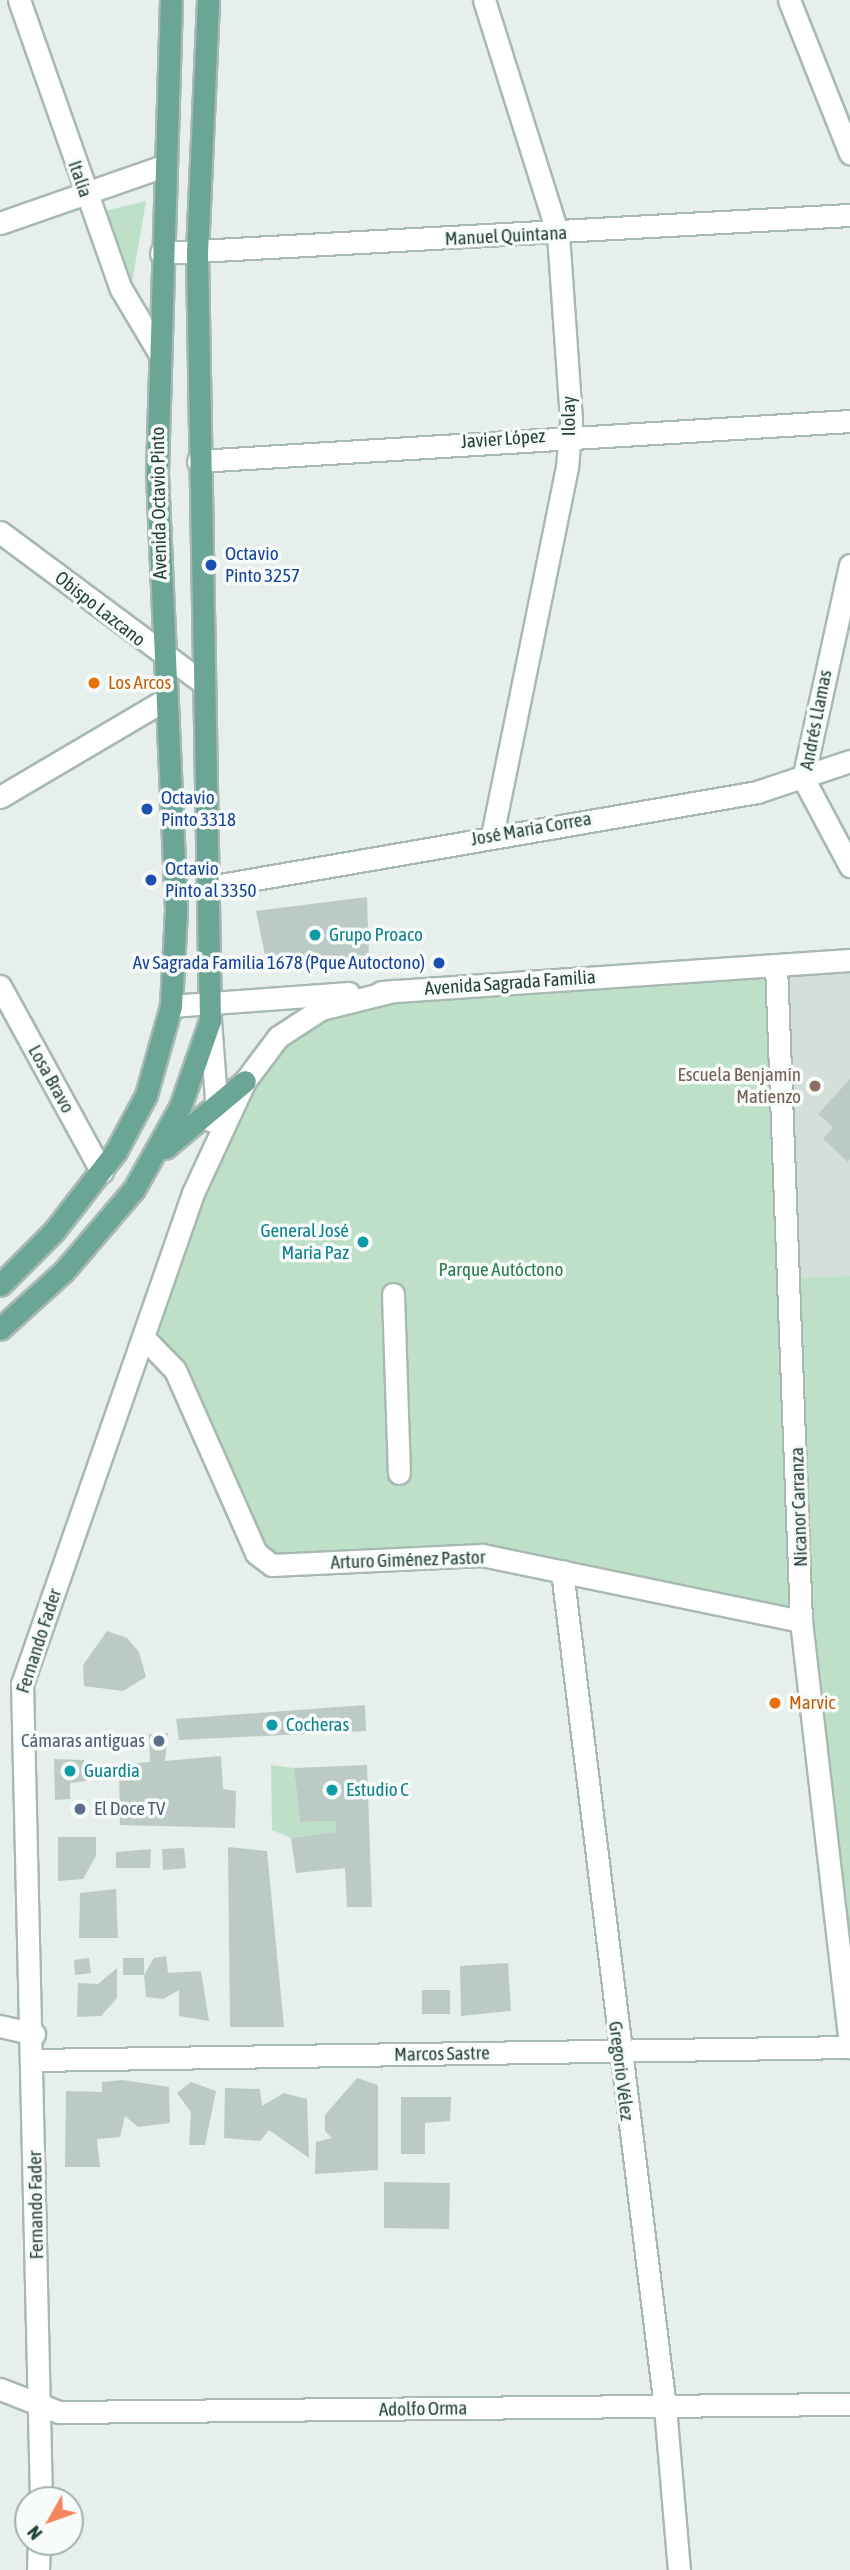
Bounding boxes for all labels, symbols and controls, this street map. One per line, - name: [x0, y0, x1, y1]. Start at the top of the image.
- street label: Italia: [63, 158, 97, 200]
- street label: Manuel Quintana: [444, 221, 568, 251]
- street label: Ilolay: [558, 396, 580, 436]
- street label: Javier López: [460, 425, 546, 453]
- street label: Avenida Octavio Pinto: [146, 427, 172, 579]
- place label: Octavio Pinto 3257: [225, 543, 300, 587]
- marker: Octavio Pinto 3257: [203, 557, 219, 573]
- street label: Obispo Lazcano: [50, 567, 150, 651]
- street label: Andrés Llamas: [795, 668, 837, 772]
- place label: Los Arcos: [108, 672, 171, 694]
- marker: Los Arcos: [86, 675, 102, 691]
- place label: Octavio Pinto 3318: [161, 787, 236, 831]
- marker: Octavio Pinto 3318: [139, 801, 155, 817]
- street label: José María Correa: [469, 807, 593, 851]
- place label: Octavio Pinto al 3350: [165, 858, 257, 902]
- marker: Octavio Pinto al 3350: [143, 872, 159, 888]
- place label: Grupo Proaco: [329, 924, 423, 946]
- marker: Grupo Proaco: [307, 927, 323, 943]
- place label: Av Sagrada Familia 1678 (Pque Autoctono): [133, 952, 425, 974]
- marker: Av Sagrada Familia 1678 (Pque Autoctono): [431, 955, 447, 971]
- street label: Avenida Sagrada Familia: [424, 966, 596, 1000]
- street label: Losa Bravo: [23, 1041, 79, 1117]
- place label: Escuela Benjamín Matienzo: [678, 1064, 801, 1108]
- marker: Escuela Benjamín Matienzo: [807, 1078, 823, 1094]
- place label: General José María Paz: [260, 1220, 349, 1264]
- marker: General José María Paz: [355, 1234, 371, 1250]
- park label: Parque Autóctono: [439, 1259, 563, 1281]
- street label: Nicanor Carranza: [786, 1447, 812, 1567]
- street label: Arturo Giménez Pastor: [330, 1546, 486, 1574]
- street label: Fernando Fader: [11, 1586, 67, 1696]
- place label: Marvic: [789, 1692, 835, 1714]
- marker: Marvic: [767, 1695, 783, 1711]
- place label: Cocheras: [286, 1714, 349, 1736]
- marker: Cocheras: [264, 1717, 280, 1733]
- place label: Cámaras antiguas: [21, 1730, 145, 1752]
- marker: Cámaras antiguas: [151, 1733, 167, 1749]
- place label: Guardia: [84, 1760, 140, 1782]
- marker: Guardia: [62, 1763, 78, 1779]
- place label: Estudio C: [346, 1779, 409, 1801]
- marker: Estudio C: [324, 1782, 340, 1798]
- place label: El Doce TV: [94, 1798, 165, 1820]
- marker: El Doce TV: [72, 1801, 88, 1817]
- street label: Gregorio Vélez: [604, 2020, 638, 2122]
- street label: Marcos Sastre: [394, 2042, 490, 2066]
- street label: Fernando Fader: [24, 2150, 48, 2260]
- street label: Adolfo Orma: [379, 2397, 467, 2421]
- north arrow: [14, 2486, 84, 2556]
- text: N: [22, 2522, 46, 2545]

